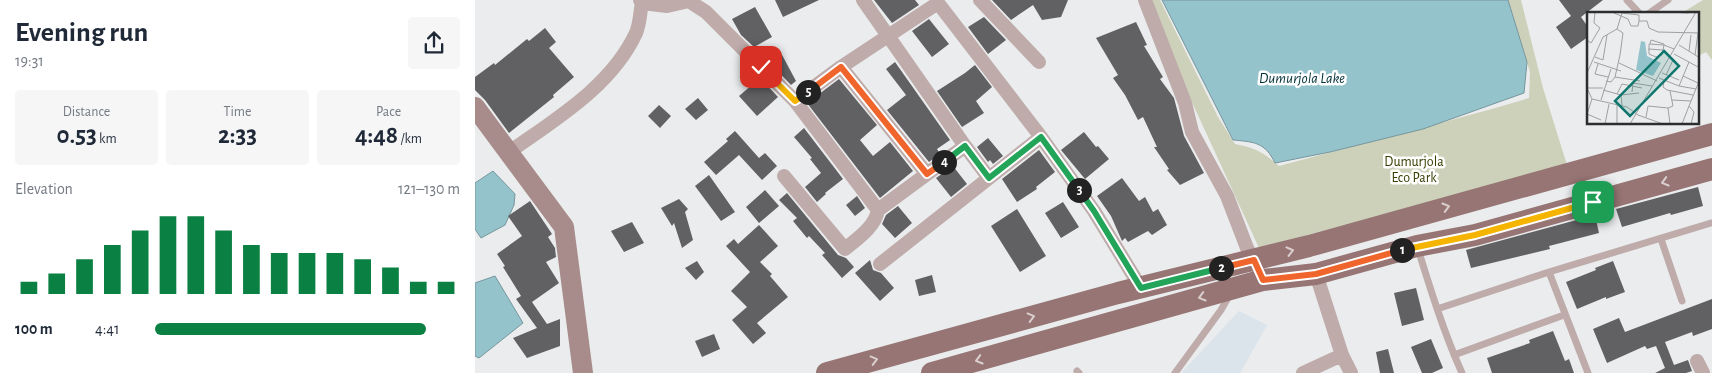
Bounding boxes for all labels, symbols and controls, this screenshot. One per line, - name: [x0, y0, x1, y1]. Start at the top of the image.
- inset map: [1587, 12, 1699, 125]
- button: share: [408, 17, 460, 69]
- text: Evening run: [15, 19, 148, 47]
- pin: [740, 46, 782, 88]
- text: 19:31: [15, 53, 44, 69]
- icon: check: [747, 53, 775, 81]
- water label: Dumurjola Lake: [1259, 71, 1345, 86]
- pin: 5: [795, 80, 821, 104]
- text: 5: [805, 85, 812, 99]
- text: Distance: [63, 105, 110, 119]
- text: Time: [224, 105, 251, 119]
- text: Pace: [376, 105, 401, 119]
- text: 0.53: [56, 123, 97, 148]
- text: 2:33: [218, 123, 257, 148]
- text: 4:48: [355, 123, 398, 148]
- text: km: [97, 132, 117, 146]
- text: /km: [398, 132, 422, 146]
- pin: 4: [931, 150, 957, 174]
- text: 4: [941, 155, 948, 169]
- park label: Dumurjola Eco Park: [1384, 155, 1444, 185]
- one-way arrow: [1661, 176, 1669, 187]
- pin: 3: [1067, 178, 1091, 202]
- text: Elevation: [15, 181, 73, 197]
- text: 121–130 m: [398, 181, 460, 197]
- pin: [1572, 181, 1614, 223]
- text: 3: [1076, 183, 1083, 197]
- icon: arrive: [1579, 188, 1607, 216]
- one-way arrow: [1442, 203, 1450, 213]
- pin: 1: [1389, 238, 1415, 262]
- text: 1: [1400, 243, 1405, 257]
- one-way arrow: [1285, 246, 1294, 257]
- pin: 2: [1209, 256, 1233, 280]
- text: 2: [1218, 261, 1225, 275]
- one-way arrow: [1199, 292, 1207, 302]
- one-way arrow: [1026, 313, 1034, 323]
- text: 100 m: [15, 321, 53, 337]
- text: 4:41: [95, 321, 120, 337]
- one-way arrow: [974, 354, 983, 365]
- one-way arrow: [870, 355, 878, 366]

